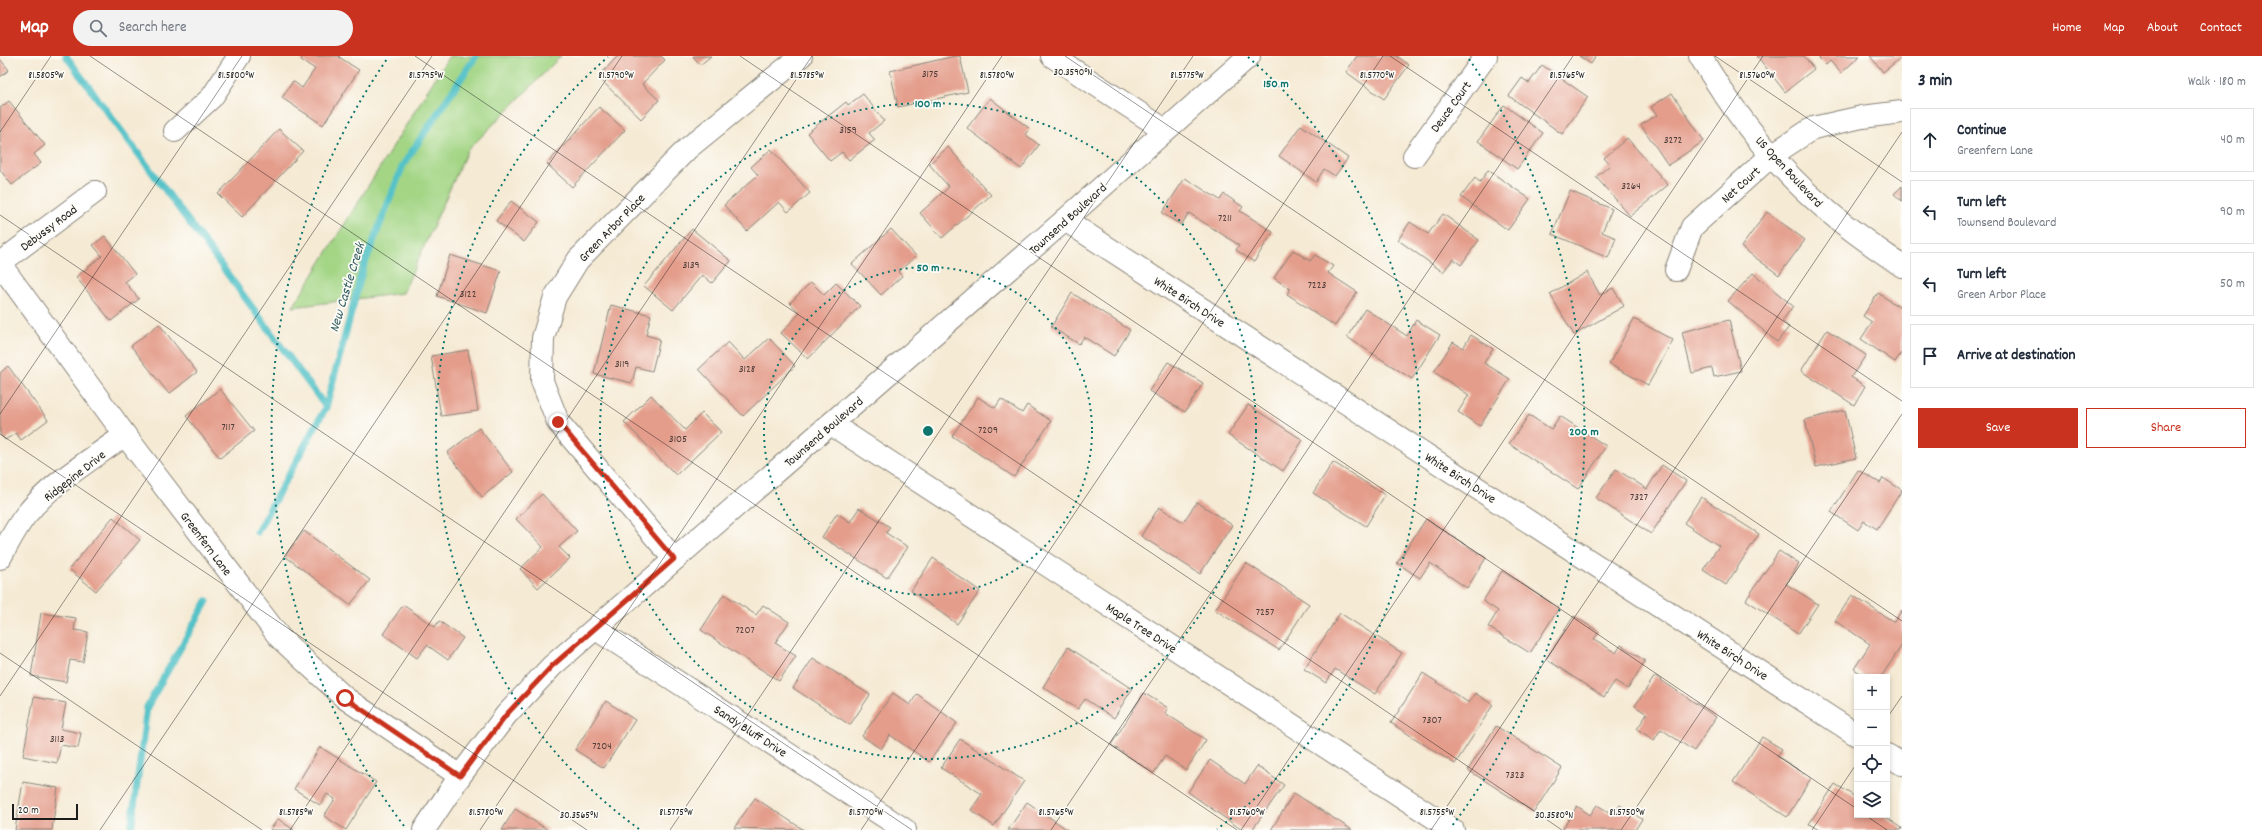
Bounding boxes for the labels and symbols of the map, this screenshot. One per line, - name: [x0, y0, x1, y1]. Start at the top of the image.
- text: 30.3590°N: [1054, 66, 1092, 80]
- house number: 3175: [922, 67, 938, 83]
- text: 81.5805°W: [28, 69, 64, 83]
- text: 81.5800°W: [218, 69, 254, 83]
- text: 81.5795°W: [409, 69, 443, 83]
- text: 81.5790°W: [598, 69, 634, 83]
- text: 81.5785°W: [790, 69, 824, 83]
- text: 81.5780°W: [980, 69, 1015, 83]
- text: 81.5775°W: [1170, 69, 1204, 83]
- text: 81.5770°W: [1360, 69, 1395, 83]
- text: 81.5765°W: [1550, 69, 1585, 83]
- text: 81.5760°W: [1739, 69, 1775, 83]
- text: 150 m: [1263, 76, 1289, 93]
- street label: Deuce Court: [1427, 78, 1477, 137]
- text: 100 m: [915, 96, 941, 113]
- house number: 3159: [839, 123, 857, 139]
- house number: 3272: [1664, 133, 1683, 149]
- street label: US Open Boulevard: [1750, 133, 1826, 213]
- street label: Net Court: [1718, 163, 1766, 209]
- house number: 3264: [1621, 179, 1641, 195]
- street label: Townsend Boulevard: [1025, 180, 1112, 260]
- street label: Green Arbor Place: [575, 190, 651, 267]
- street label: Debussy Road: [17, 201, 82, 257]
- house number: 7211: [1218, 211, 1232, 227]
- water label: New Castle Creek: [325, 239, 371, 335]
- house number: 3139: [682, 258, 700, 274]
- text: 50 m: [916, 260, 940, 277]
- street label: White Birch Drive: [1149, 273, 1228, 334]
- house number: 7223: [1308, 278, 1326, 294]
- house number: 3122: [460, 287, 477, 303]
- house number: 3119: [615, 357, 629, 373]
- house number: 3128: [739, 362, 755, 378]
- street label: Townsend Boulevard: [781, 393, 868, 473]
- route end: [549, 413, 567, 431]
- house number: 7117: [221, 420, 235, 436]
- house number: 7209: [978, 423, 998, 439]
- centre of rings: [921, 424, 935, 438]
- text: 200 m: [1569, 424, 1599, 441]
- house number: 3105: [669, 432, 687, 448]
- street label: Ridgepine Drive: [40, 446, 111, 507]
- street label: White Birch Drive: [1420, 449, 1499, 510]
- house number: 7327: [1630, 490, 1648, 506]
- street label: Greenfern Lane: [175, 508, 236, 581]
- street label: Maple Tree Drive: [1101, 599, 1180, 659]
- house number: 7257: [1256, 605, 1274, 621]
- house number: 7207: [735, 623, 755, 639]
- street label: White Birch Drive: [1692, 626, 1771, 687]
- route start: [336, 689, 354, 707]
- street label: Sandy Bluff Drive: [709, 701, 790, 763]
- house number: 7307: [1422, 713, 1442, 729]
- house number: 3113: [50, 732, 64, 748]
- house number: 7204: [592, 739, 612, 755]
- house number: 7323: [1506, 768, 1525, 784]
- scale bar: [12, 802, 78, 821]
- text: 81.5785°W: [279, 806, 313, 820]
- text: 81.5780°W: [469, 806, 504, 820]
- text: 81.5775°W: [659, 806, 693, 820]
- text: 81.5770°W: [849, 806, 884, 820]
- text: 81.5765°W: [1039, 806, 1074, 820]
- text: 81.5760°W: [1229, 806, 1265, 820]
- text: 81.5755°W: [1420, 806, 1455, 820]
- text: 81.5750°W: [1609, 806, 1645, 820]
- text: 30.3565°N: [560, 809, 598, 823]
- text: 30.3580°N: [1535, 809, 1573, 823]

